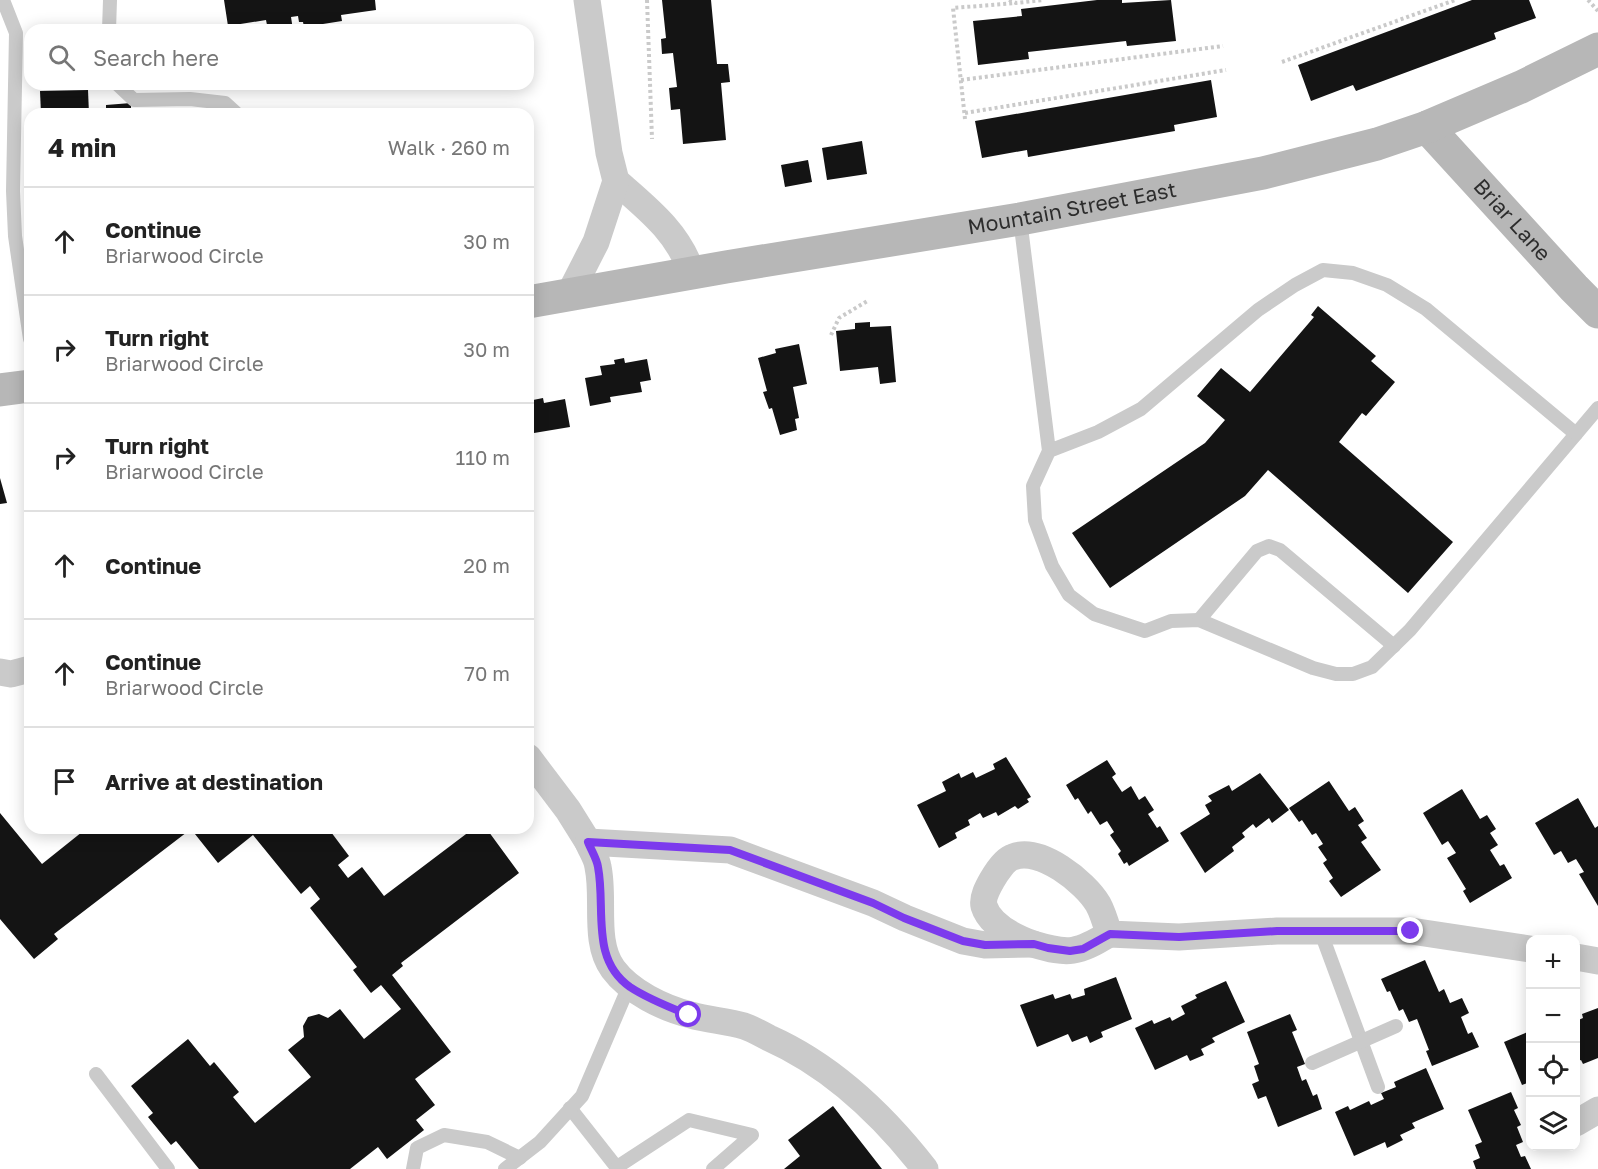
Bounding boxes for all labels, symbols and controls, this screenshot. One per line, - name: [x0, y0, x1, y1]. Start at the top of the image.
- search box: [24, 24, 534, 90]
- icon: search: [45, 41, 78, 74]
- text: Search here: [93, 44, 219, 71]
- text: 4 min: [48, 132, 116, 163]
- text: Walk · 260 m: [388, 135, 510, 159]
- street label: Briar Lane: [1469, 173, 1557, 266]
- street label: Mountain Street East: [966, 176, 1178, 239]
- text: Continue: [105, 216, 201, 243]
- icon: ahead: [48, 225, 81, 258]
- text: 30 m: [463, 229, 510, 253]
- text: Briarwood Circle: [105, 243, 264, 267]
- text: Turn right: [105, 324, 209, 351]
- icon: right: [48, 333, 81, 366]
- text: 30 m: [463, 337, 510, 361]
- text: Briarwood Circle: [105, 351, 264, 375]
- text: Turn right: [105, 432, 209, 459]
- icon: right: [48, 441, 81, 474]
- text: 110 m: [456, 445, 510, 469]
- text: Briarwood Circle: [105, 459, 264, 483]
- icon: ahead: [48, 549, 81, 582]
- text: Continue: [105, 552, 201, 579]
- text: 20 m: [463, 553, 510, 577]
- text: Continue: [105, 648, 201, 675]
- icon: ahead: [48, 657, 81, 690]
- text: 70 m: [464, 661, 510, 685]
- text: Briarwood Circle: [105, 675, 264, 699]
- icon: arrive: [48, 765, 81, 798]
- text: Arrive at destination: [105, 768, 323, 795]
- route end: [1397, 917, 1423, 943]
- map controls: [1526, 935, 1580, 1151]
- button: +: [1526, 935, 1580, 989]
- button: −: [1526, 989, 1580, 1043]
- route start: [675, 1001, 701, 1027]
- button: locate: [1526, 1043, 1580, 1097]
- button: layers: [1526, 1097, 1580, 1151]

